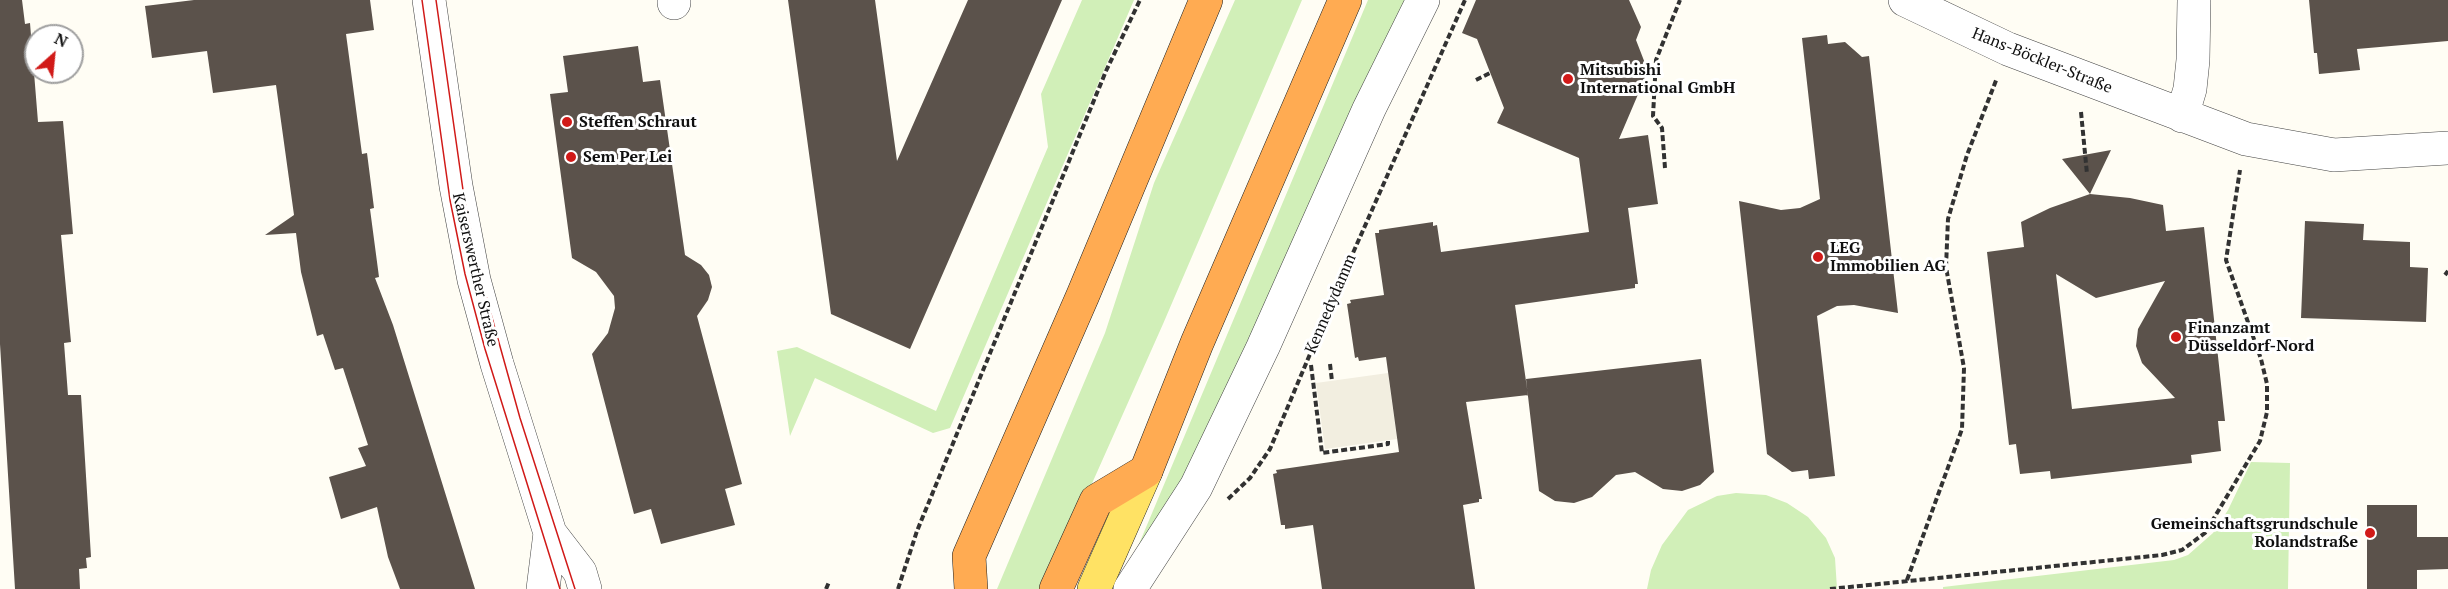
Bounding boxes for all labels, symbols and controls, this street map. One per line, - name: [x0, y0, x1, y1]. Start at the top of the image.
- north arrow: [24, 24, 84, 84]
- street label: Hans-Böckler-Straße: [1969, 24, 2115, 98]
- text: N: [51, 27, 72, 52]
- place label: Mitsubishi International GmbH: [1580, 60, 1735, 98]
- marker: Mitsubishi International GmbH: [1561, 72, 1575, 86]
- place label: Steffen Schraut: [579, 112, 697, 132]
- marker: Steffen Schraut: [560, 115, 574, 129]
- place label: Sem Per Lei: [583, 147, 672, 167]
- marker: Sem Per Lei: [564, 150, 578, 164]
- street label: Kaiserswerther Straße: [448, 191, 502, 349]
- place label: LEG Immobilien AG: [1830, 238, 1946, 276]
- marker: LEG Immobilien AG: [1811, 250, 1825, 264]
- street label: Kennedydamm: [1301, 251, 1361, 357]
- place label: Finanzamt Düsseldorf-Nord: [2188, 318, 2314, 356]
- marker: Finanzamt Düsseldorf-Nord: [2169, 330, 2183, 344]
- place label: Gemeinschaftsgrundschule Rolandstraße: [2151, 514, 2358, 552]
- marker: Gemeinschaftsgrundschule Rolandstraße: [2363, 526, 2377, 540]

